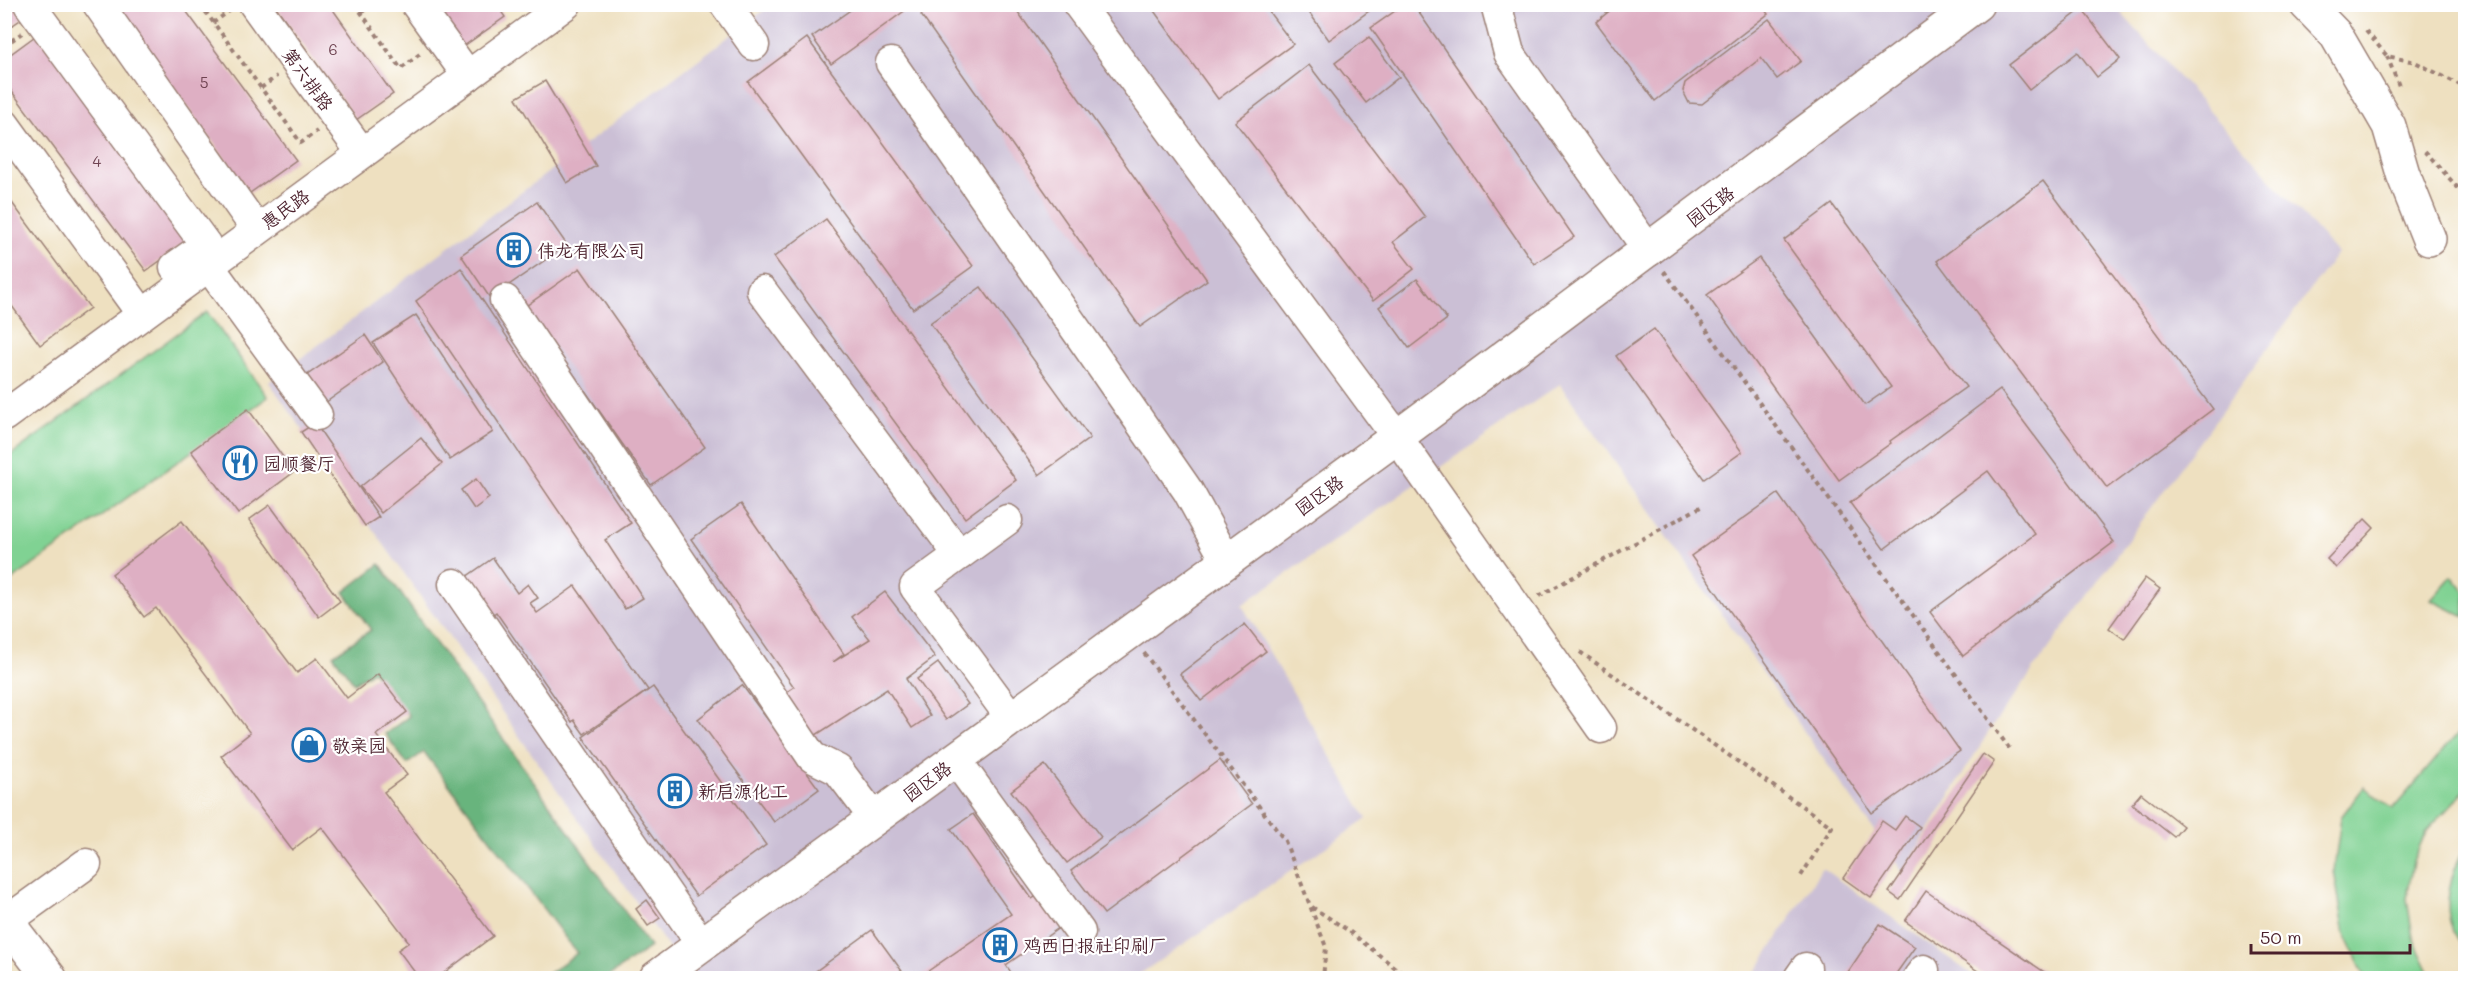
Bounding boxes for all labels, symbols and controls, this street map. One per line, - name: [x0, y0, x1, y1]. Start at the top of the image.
- house number: 6: [328, 39, 338, 59]
- street label: 第六排路: [277, 43, 339, 115]
- house number: 5: [200, 72, 208, 92]
- house number: 4: [93, 151, 102, 171]
- street label: 园区路: [1681, 180, 1739, 232]
- street label: 惠民路: [256, 183, 314, 235]
- building icon: 伟龙有限公司: [496, 232, 532, 268]
- place label: 伟龙有限公司: [537, 238, 645, 262]
- restaurant icon: 园顺餐厅: [222, 445, 258, 481]
- place label: 园顺餐厅: [263, 451, 335, 475]
- street label: 园区路: [1290, 469, 1348, 521]
- shop icon: 敬亲园: [291, 727, 327, 763]
- place label: 敬亲园: [332, 733, 386, 757]
- street label: 园区路: [898, 755, 956, 807]
- building icon: 新启源化工: [657, 773, 693, 809]
- place label: 新启源化工: [698, 779, 788, 803]
- scale bar: [2251, 917, 2410, 955]
- text: 50 m: [2260, 925, 2302, 949]
- building icon: 鸡西日报社印刷厂: [982, 927, 1018, 963]
- place label: 鸡西日报社印刷厂: [1023, 933, 1167, 957]

